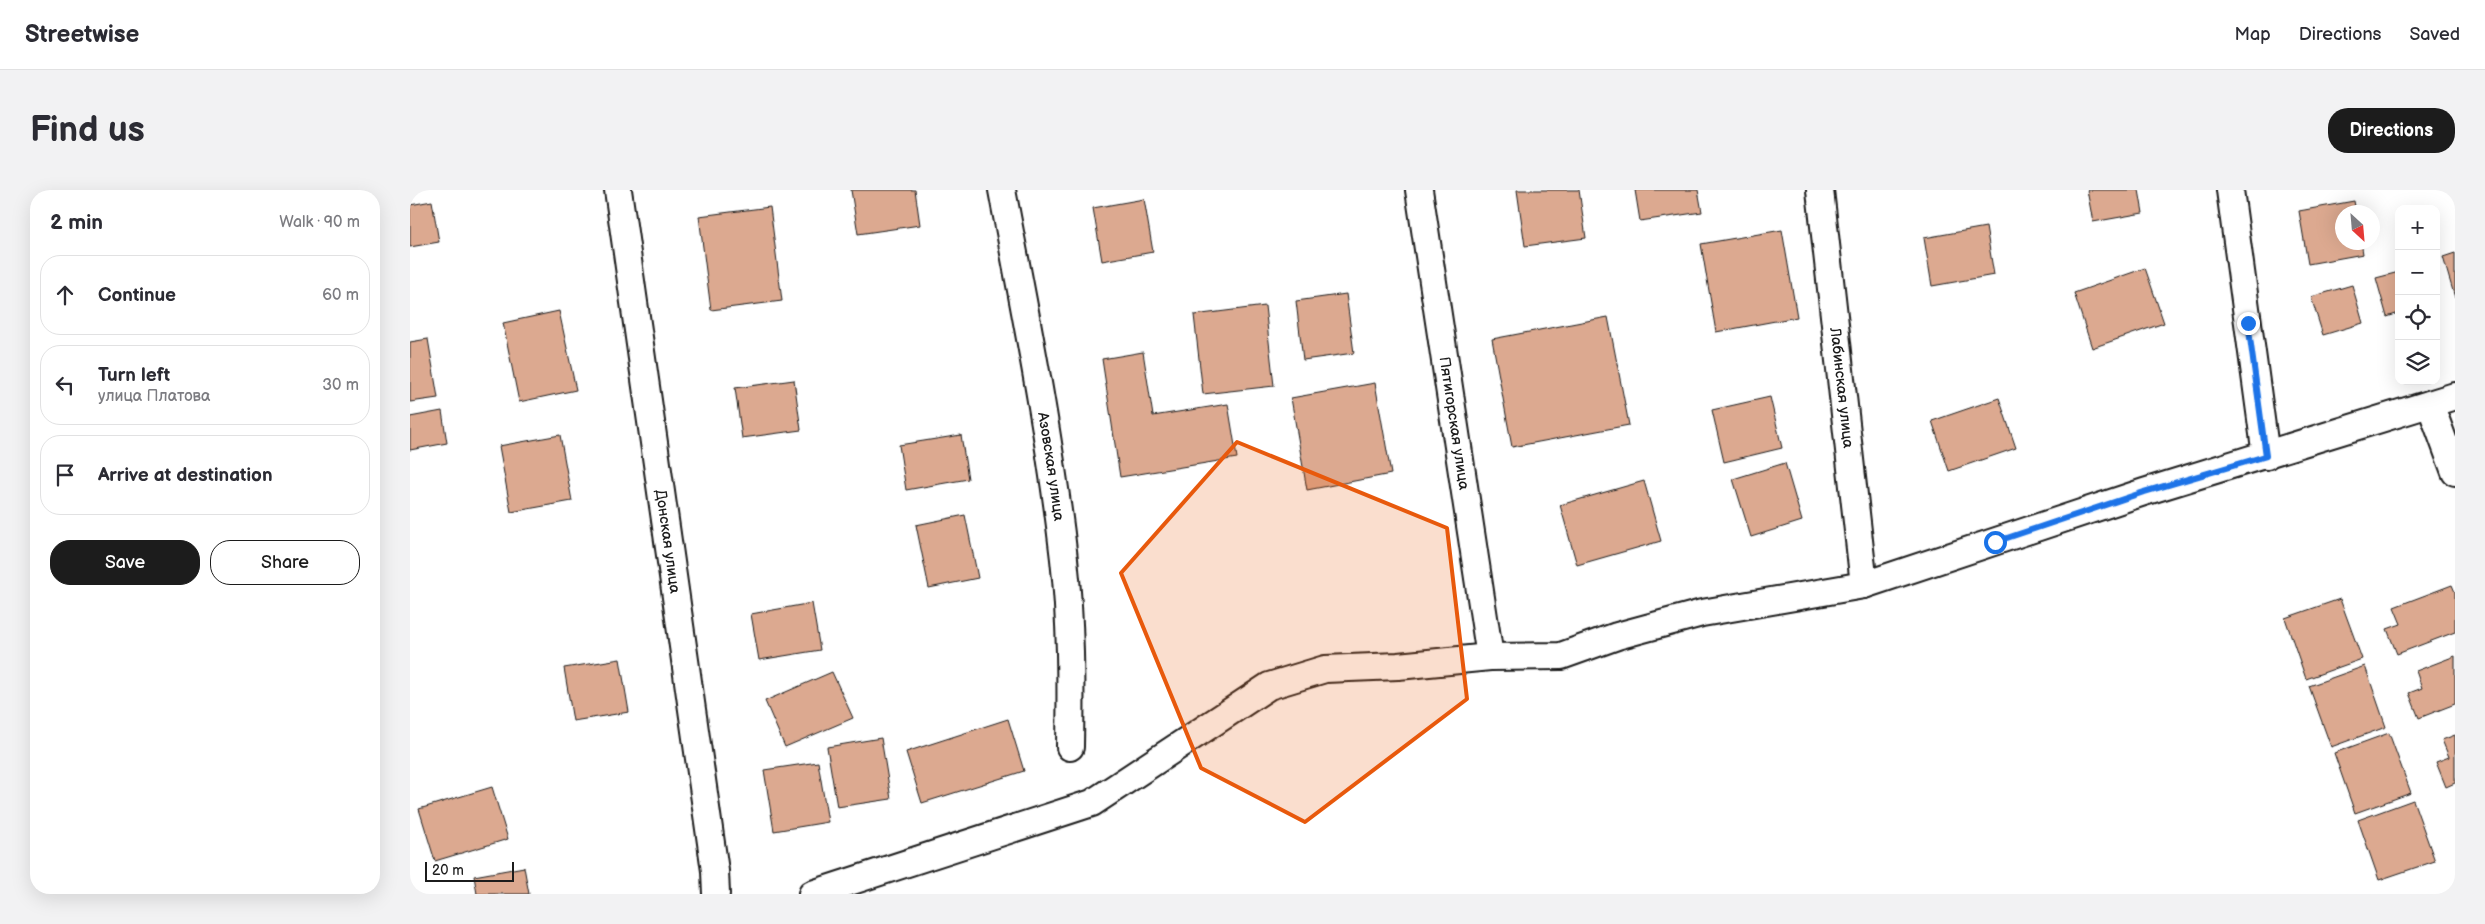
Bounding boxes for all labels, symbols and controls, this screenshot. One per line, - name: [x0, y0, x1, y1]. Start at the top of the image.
- text: Streetwise: [25, 20, 139, 49]
- text: Map: [2235, 24, 2271, 45]
- text: Directions: [2299, 24, 2381, 45]
- text: Saved: [2409, 24, 2460, 45]
- button: Directions: [2328, 108, 2455, 153]
- text: Find us: [30, 109, 145, 152]
- north arrow: [2335, 205, 2380, 250]
- map controls: [2395, 205, 2440, 385]
- button: +: [2395, 205, 2440, 250]
- text: 2 min: [50, 210, 103, 235]
- text: Walk · 90 m: [279, 213, 360, 232]
- button: −: [2395, 250, 2440, 295]
- icon: ahead: [51, 281, 79, 309]
- text: Continue: [98, 284, 176, 307]
- text: 60 m: [322, 286, 359, 305]
- button: locate: [2395, 295, 2440, 340]
- route end: [2237, 312, 2260, 335]
- street label: Лабинская улица: [1826, 325, 1858, 449]
- button: layers: [2395, 340, 2440, 385]
- street label: Пятигорская улица: [1435, 355, 1474, 491]
- text: Turn left: [98, 364, 170, 387]
- icon: left: [51, 371, 79, 399]
- text: 30 m: [322, 376, 359, 395]
- text: улица Платова: [98, 387, 210, 406]
- street label: Азовская улица: [1033, 410, 1069, 522]
- icon: arrive: [51, 461, 79, 489]
- text: Arrive at destination: [98, 464, 273, 487]
- street label: Донская улица: [651, 488, 685, 595]
- route start: [1984, 531, 2007, 554]
- button: Save: [50, 540, 200, 585]
- button: Share: [210, 540, 360, 585]
- scale bar: [425, 859, 514, 882]
- text: 20 m: [432, 862, 464, 879]

